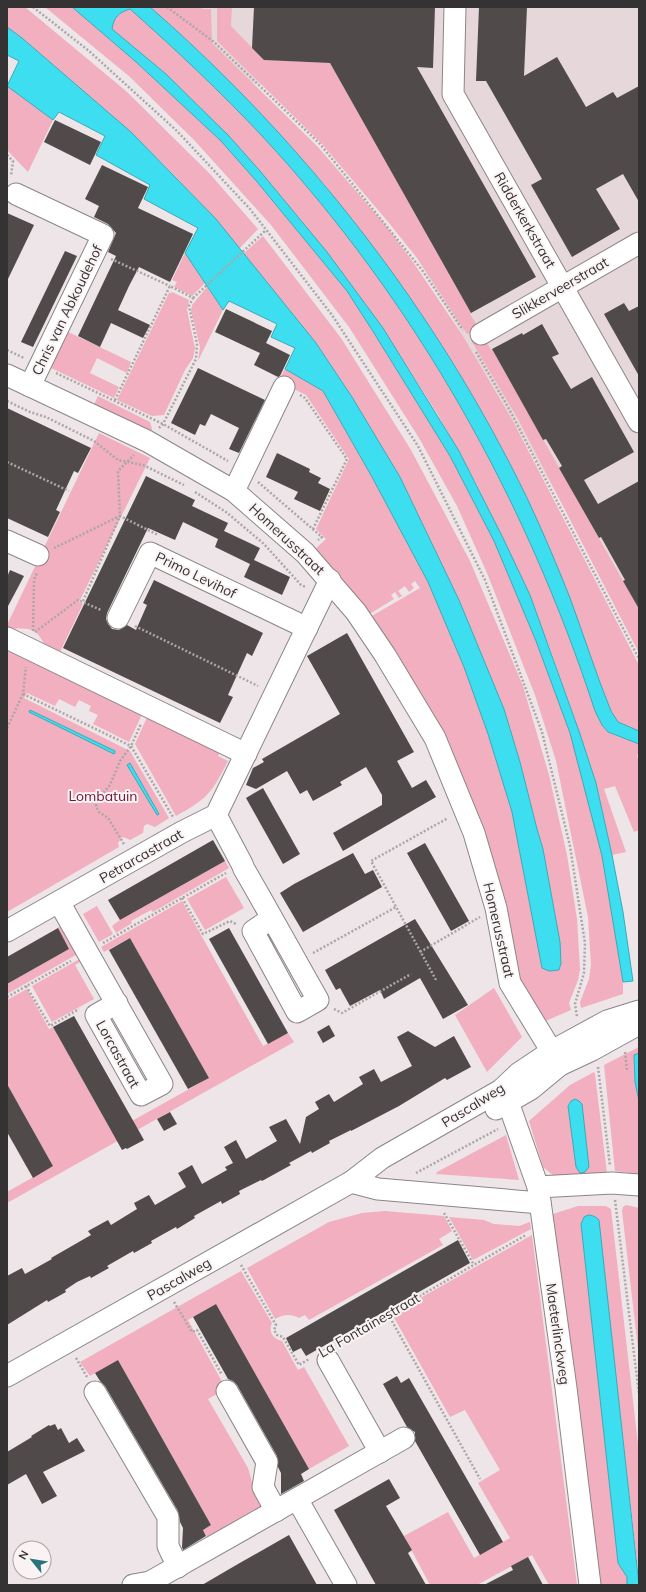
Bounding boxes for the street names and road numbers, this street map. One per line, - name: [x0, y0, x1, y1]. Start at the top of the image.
- street label: Ridderkerkstraat: [490, 169, 560, 271]
- street label: Chris van Abkoudehof: [28, 242, 107, 378]
- street label: Slikkerveerstraat: [508, 253, 612, 323]
- street label: Homerusstraat: [245, 499, 329, 579]
- street label: Primo Levihof: [152, 548, 240, 603]
- street label: Petrarcastraat: [96, 825, 186, 887]
- street label: Homerusstraat: [479, 881, 519, 979]
- street label: Lorcastraat: [92, 1017, 144, 1091]
- street label: Pascalweg: [438, 1079, 508, 1131]
- street label: Pascalweg: [144, 1253, 214, 1305]
- street label: Maeterlinckweg: [542, 1282, 574, 1386]
- street label: La Fontainestraat: [315, 1289, 423, 1361]

